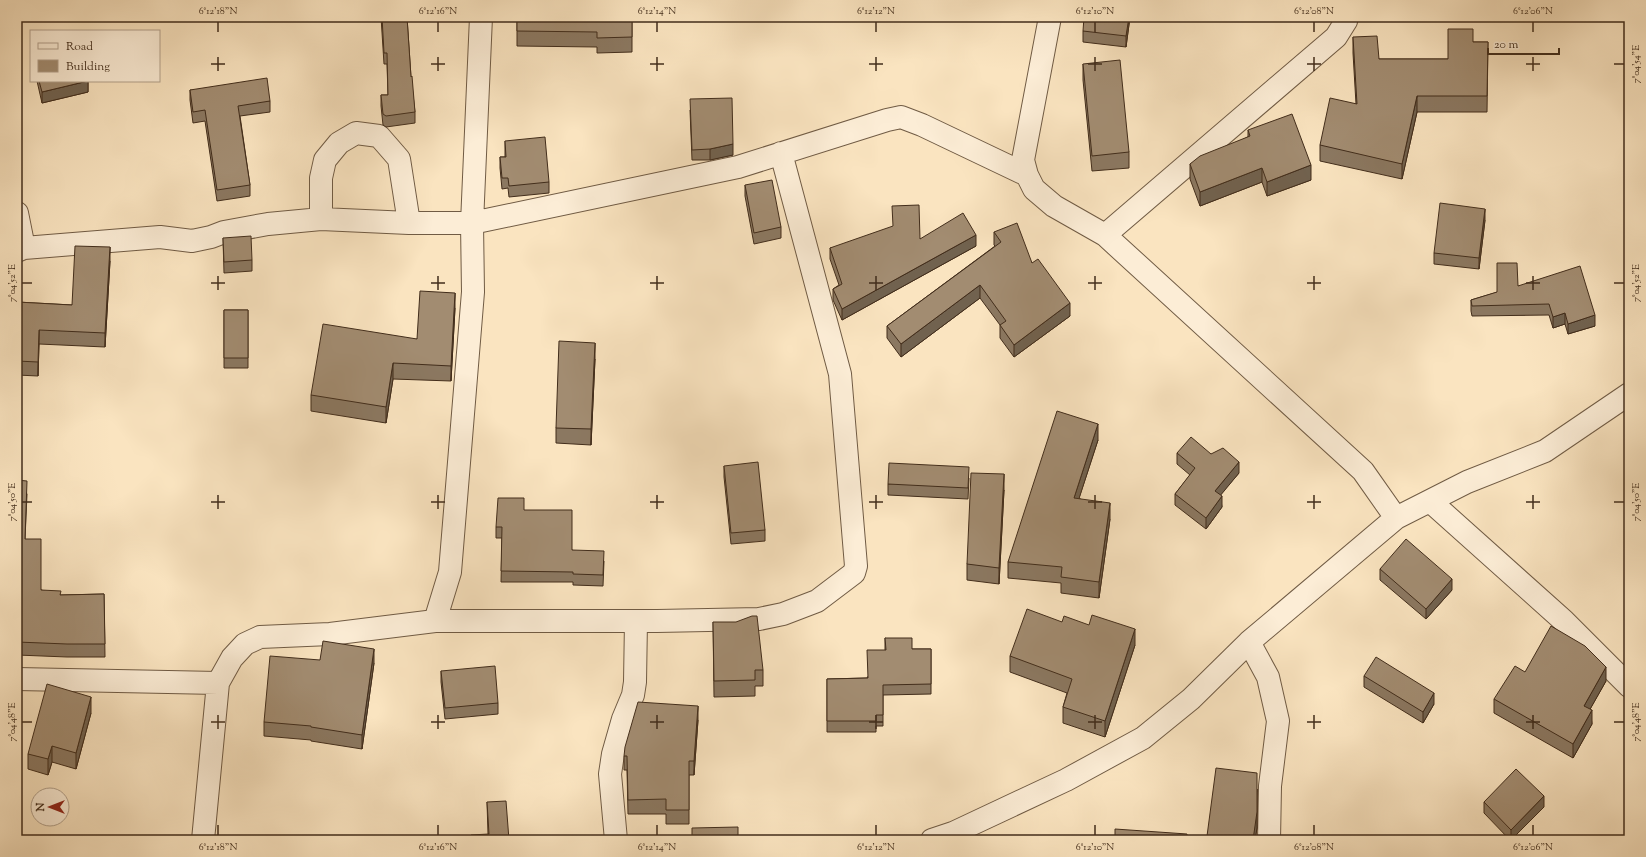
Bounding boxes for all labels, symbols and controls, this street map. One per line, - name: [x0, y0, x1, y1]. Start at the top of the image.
- text: 6°12'18"N: [199, 4, 237, 19]
- text: 6°12'16"N: [419, 4, 457, 19]
- text: 6°12'14"N: [638, 4, 676, 19]
- text: 6°12'12"N: [857, 4, 895, 19]
- text: 6°12'10"N: [1076, 4, 1114, 19]
- text: 6°12'08"N: [1294, 4, 1334, 19]
- text: 6°12'06"N: [1513, 4, 1553, 19]
- legend: [30, 30, 160, 82]
- scale bar: [1488, 30, 1559, 56]
- text: 20 m: [1494, 36, 1519, 54]
- text: Road: [66, 38, 93, 56]
- text: 7°04'54"E: [1629, 45, 1644, 83]
- text: Building: [66, 58, 110, 76]
- text: 7°04'52"E: [5, 264, 20, 302]
- text: 7°04'52"E: [1629, 264, 1644, 302]
- text: 7°04'50"E: [5, 483, 20, 521]
- text: 7°04'50"E: [1629, 483, 1644, 521]
- text: 7°04'48"E: [5, 702, 20, 742]
- text: 7°04'48"E: [1629, 702, 1644, 742]
- north arrow: [30, 787, 70, 827]
- text: N: [33, 802, 49, 812]
- text: 6°12'18"N: [199, 840, 237, 855]
- text: 6°12'16"N: [419, 840, 457, 855]
- text: 6°12'14"N: [638, 840, 676, 855]
- text: 6°12'12"N: [857, 840, 895, 855]
- text: 6°12'10"N: [1076, 840, 1114, 855]
- text: 6°12'08"N: [1294, 840, 1334, 855]
- text: 6°12'06"N: [1513, 840, 1553, 855]

